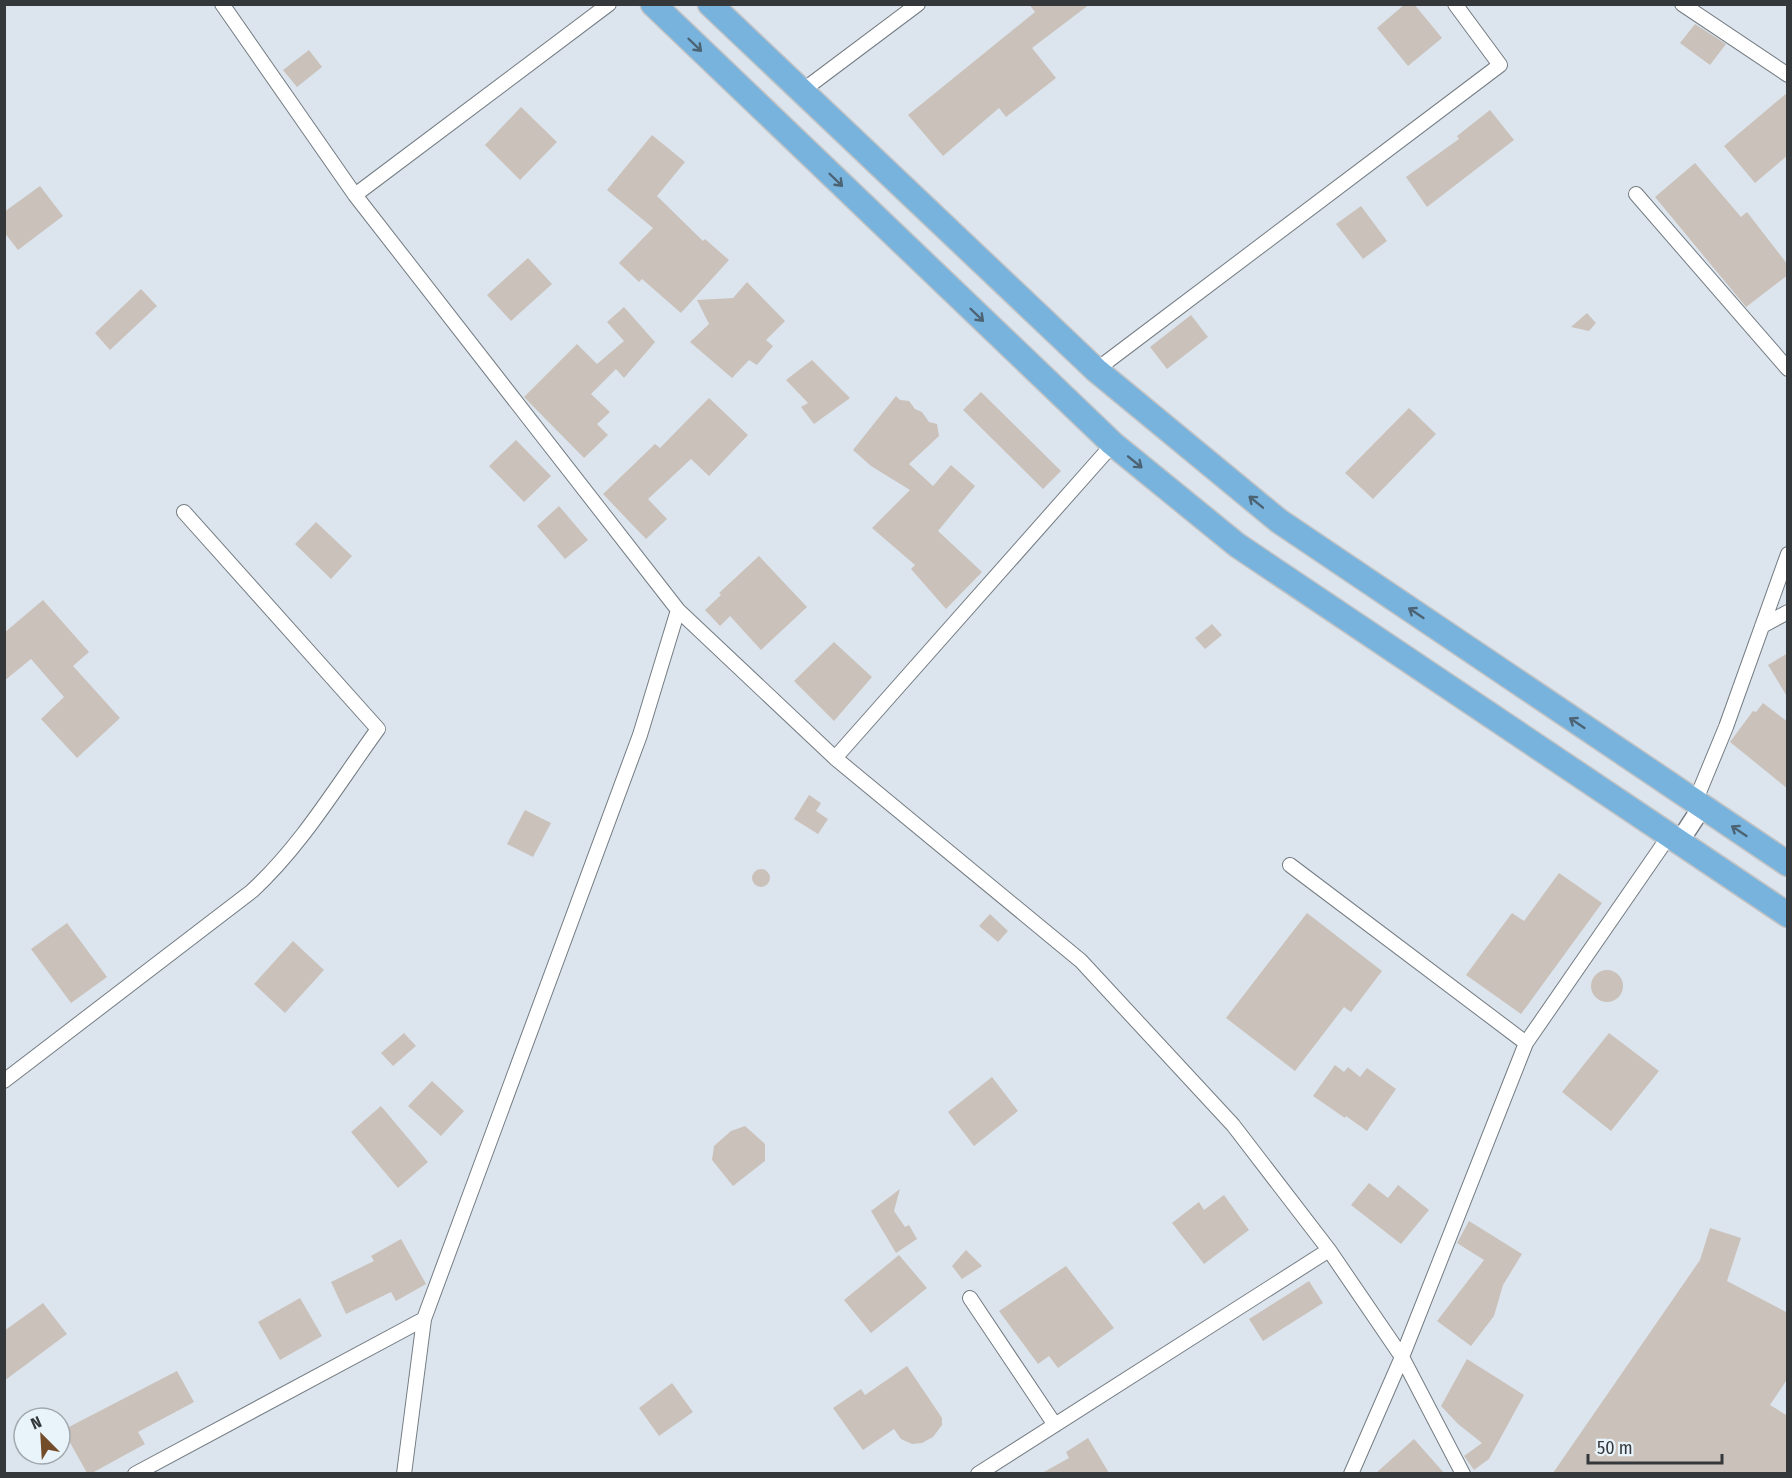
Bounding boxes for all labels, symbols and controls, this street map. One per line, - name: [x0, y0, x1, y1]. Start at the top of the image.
- one-way arrow: [688, 38, 703, 52]
- one-way arrow: [829, 172, 844, 187]
- one-way arrow: [970, 307, 985, 322]
- one-way arrow: [1127, 455, 1142, 469]
- one-way arrow: [1248, 495, 1264, 508]
- one-way arrow: [1408, 607, 1424, 619]
- one-way arrow: [1569, 716, 1586, 728]
- one-way arrow: [1730, 825, 1747, 838]
- north arrow: [12, 1406, 72, 1466]
- text: N: [28, 1412, 44, 1433]
- scale bar: [1588, 1427, 1722, 1465]
- text: 50 m: [1597, 1437, 1633, 1459]

